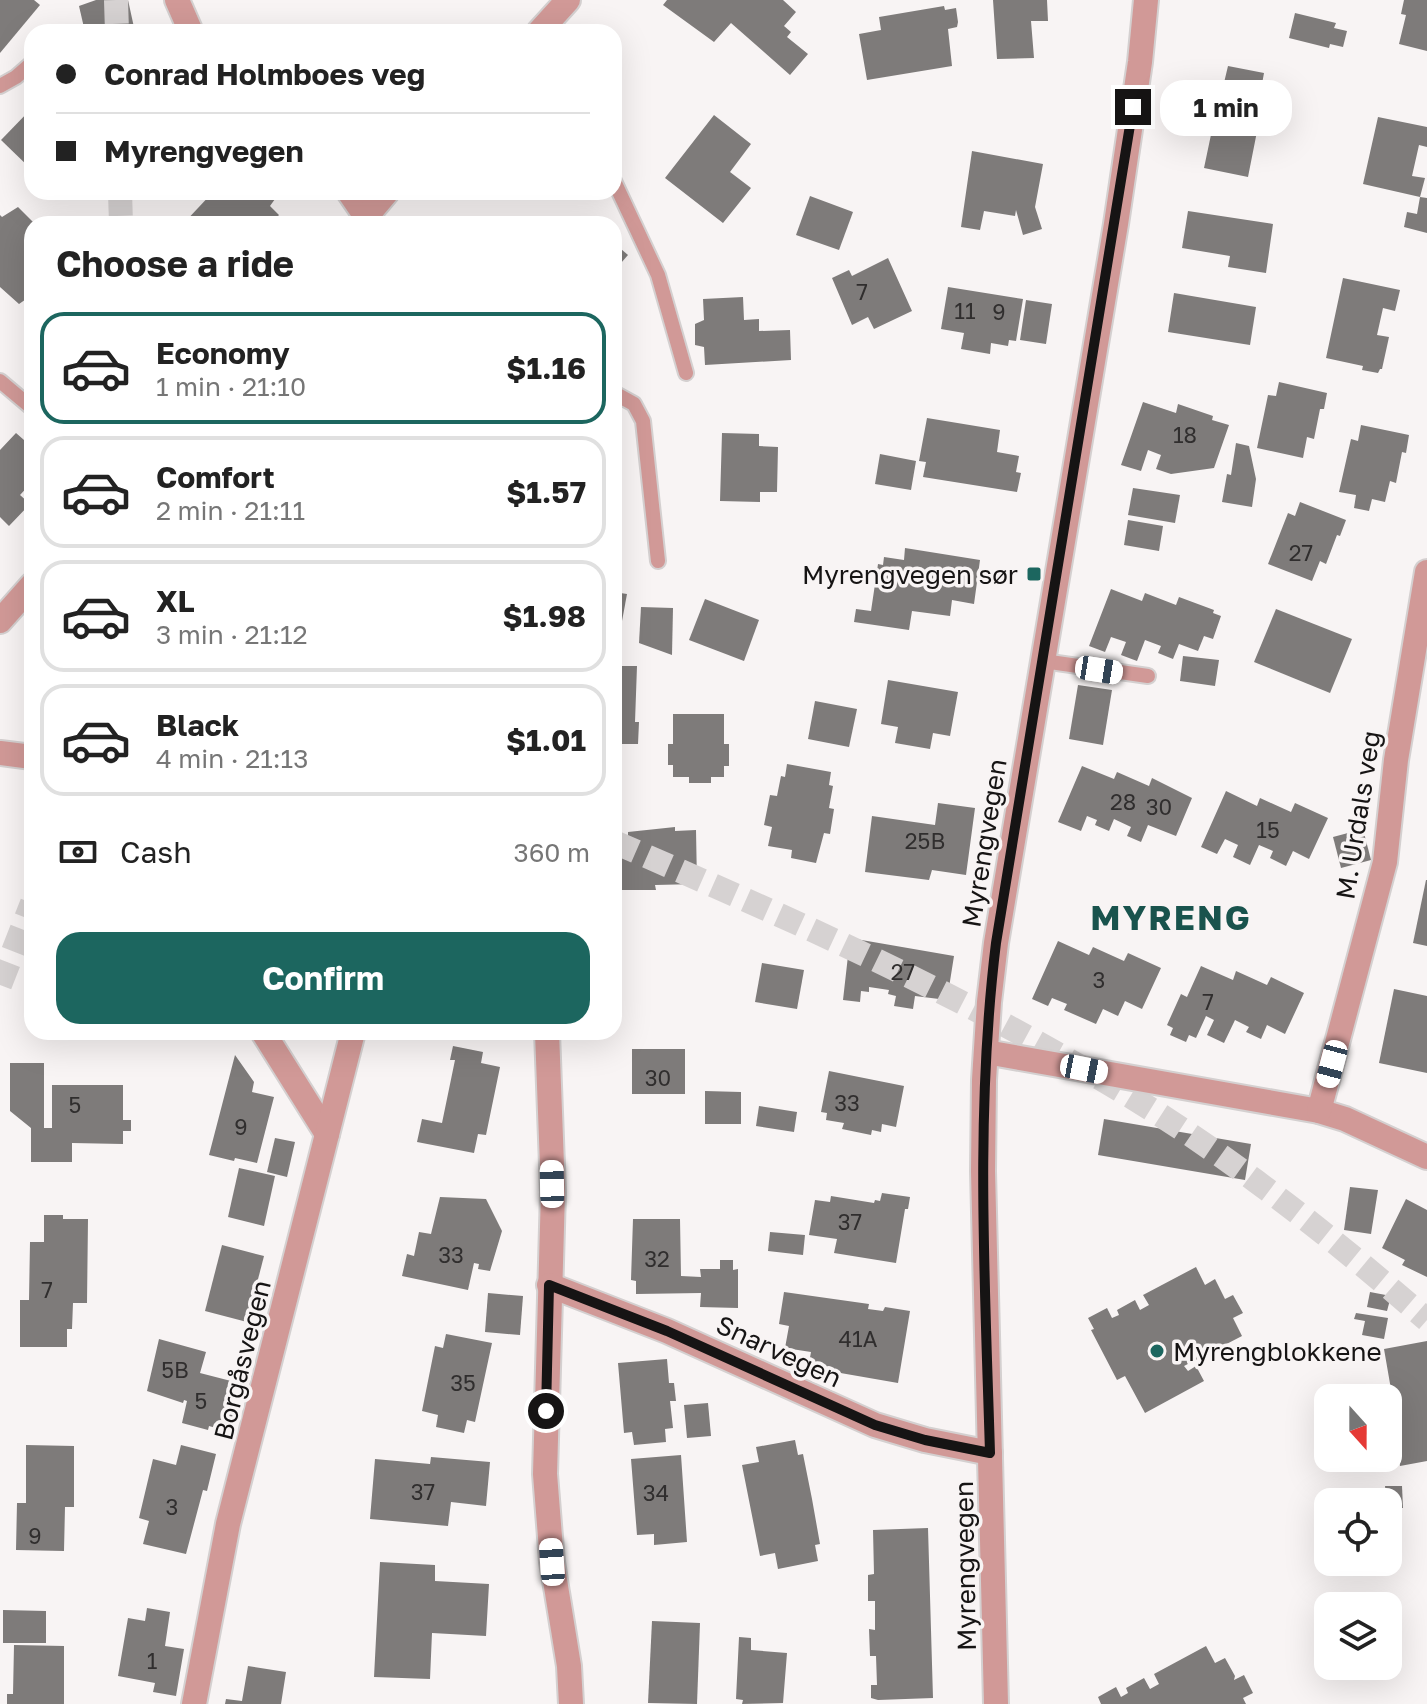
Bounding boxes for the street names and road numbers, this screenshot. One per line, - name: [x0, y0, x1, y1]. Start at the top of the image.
- street label: M. Urdals veg: [1329, 729, 1387, 901]
- street label: Myrengvegen: [955, 757, 1013, 929]
- street label: Borgåsvegen: [207, 1277, 277, 1443]
- street label: Snarvegen: [712, 1309, 846, 1393]
- street label: Myrengvegen: [948, 1481, 982, 1651]

